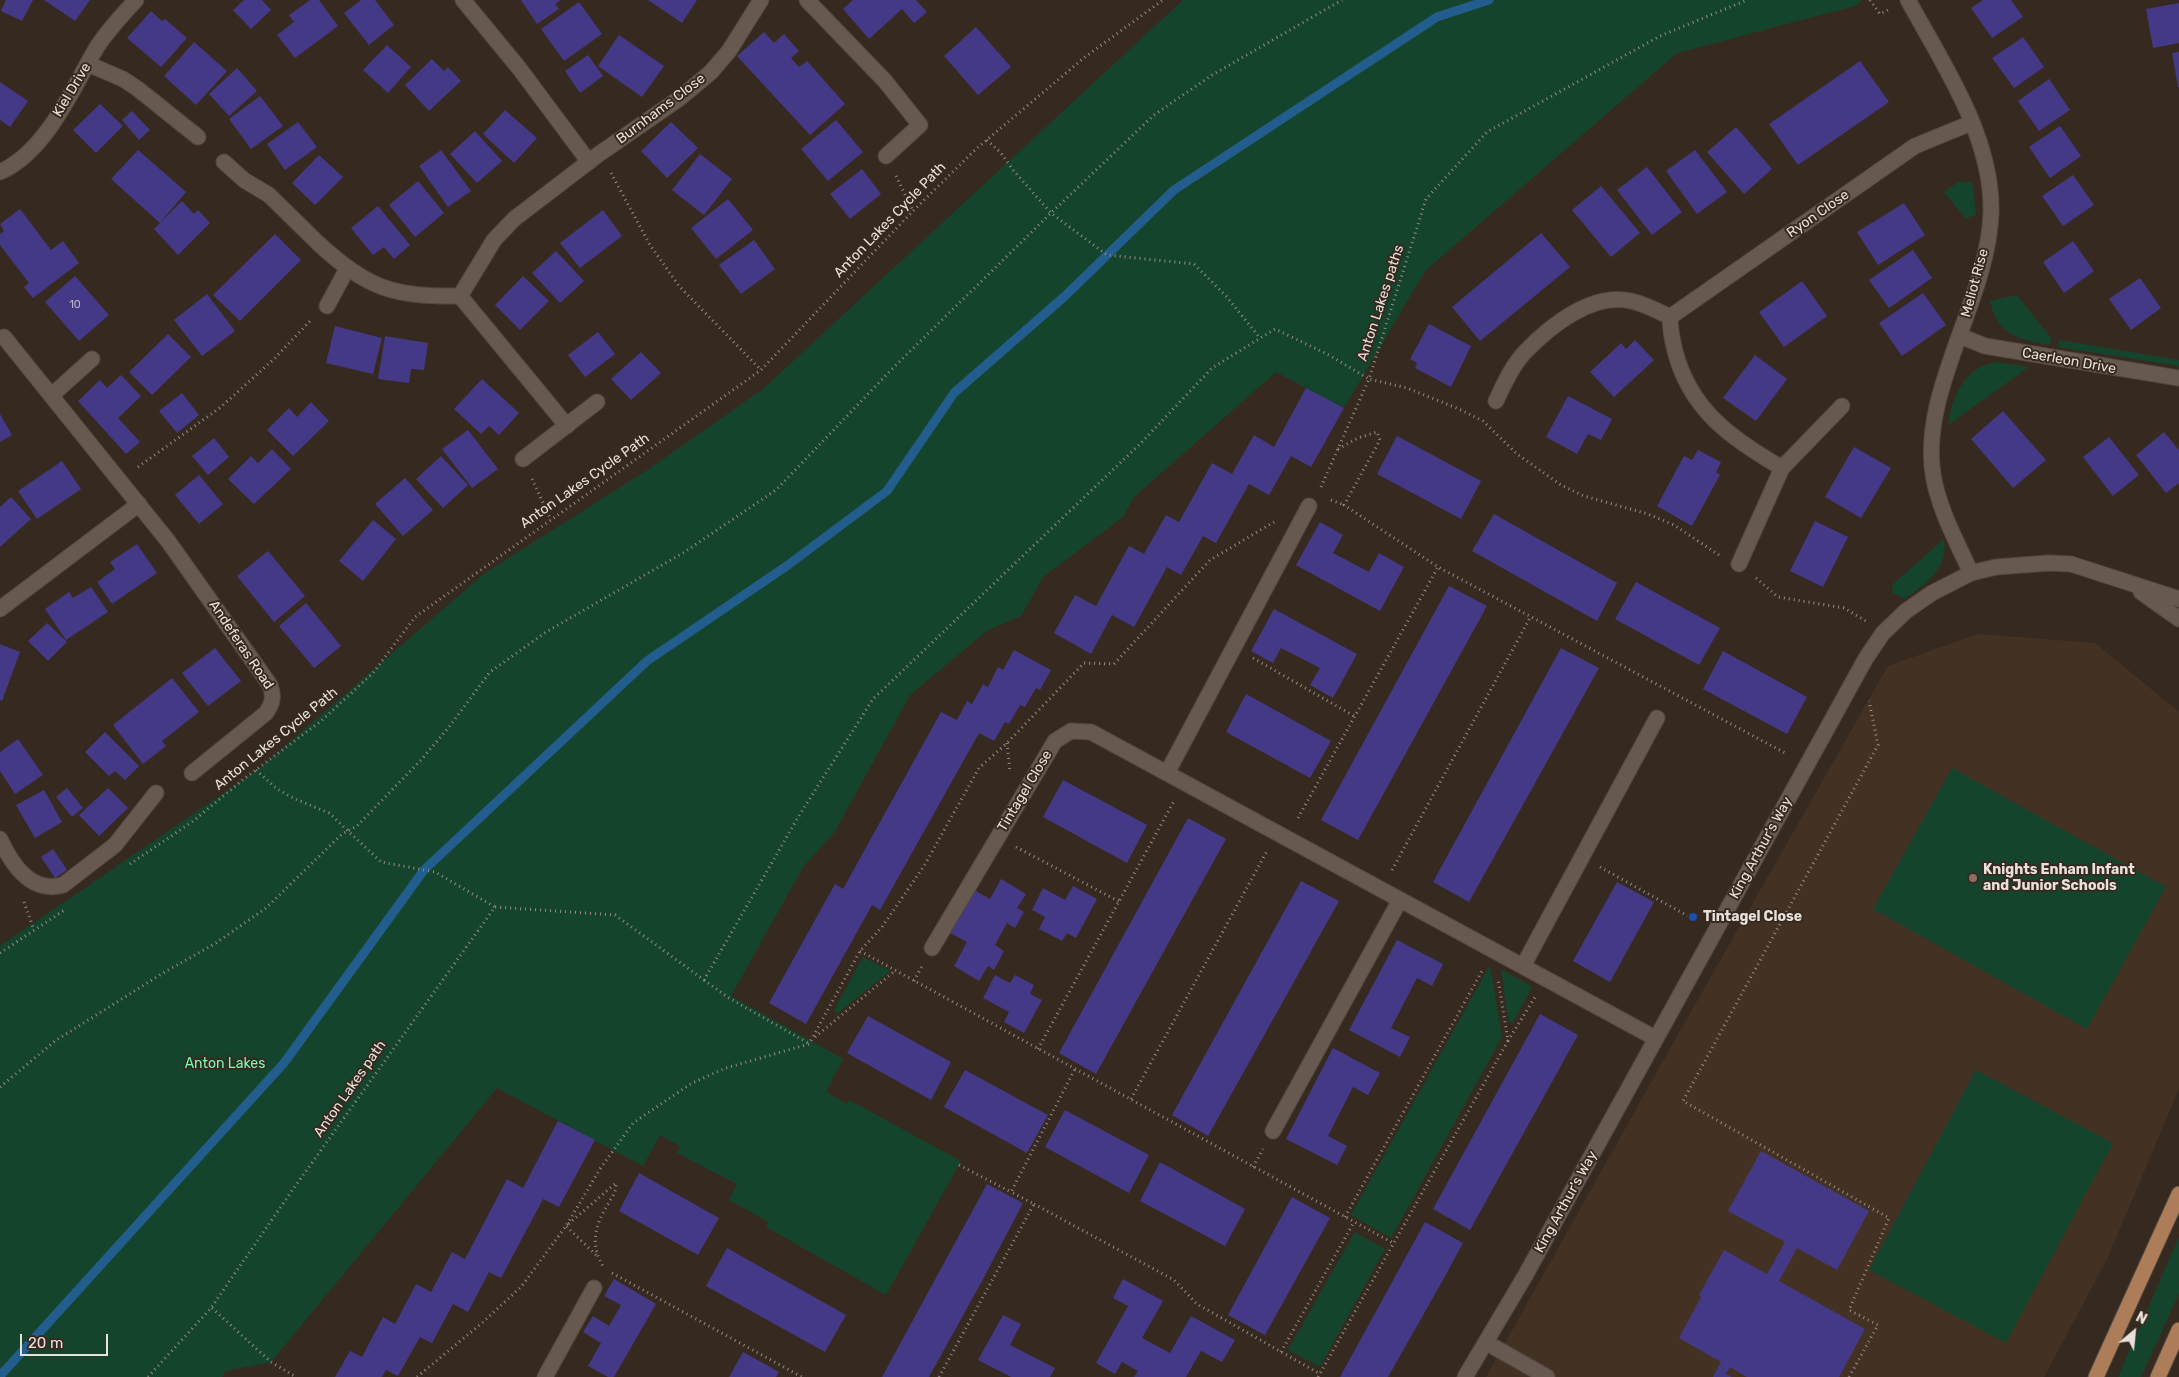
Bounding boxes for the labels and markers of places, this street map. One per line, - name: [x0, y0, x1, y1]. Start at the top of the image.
- place label: Knights Enham Infant and Junior Schools: [1983, 862, 2135, 894]
- marker: Knights Enham Infant and Junior Schools: [1967, 872, 1979, 884]
- place label: Tintagel Close: [1703, 909, 1802, 925]
- marker: Tintagel Close: [1687, 911, 1699, 923]

